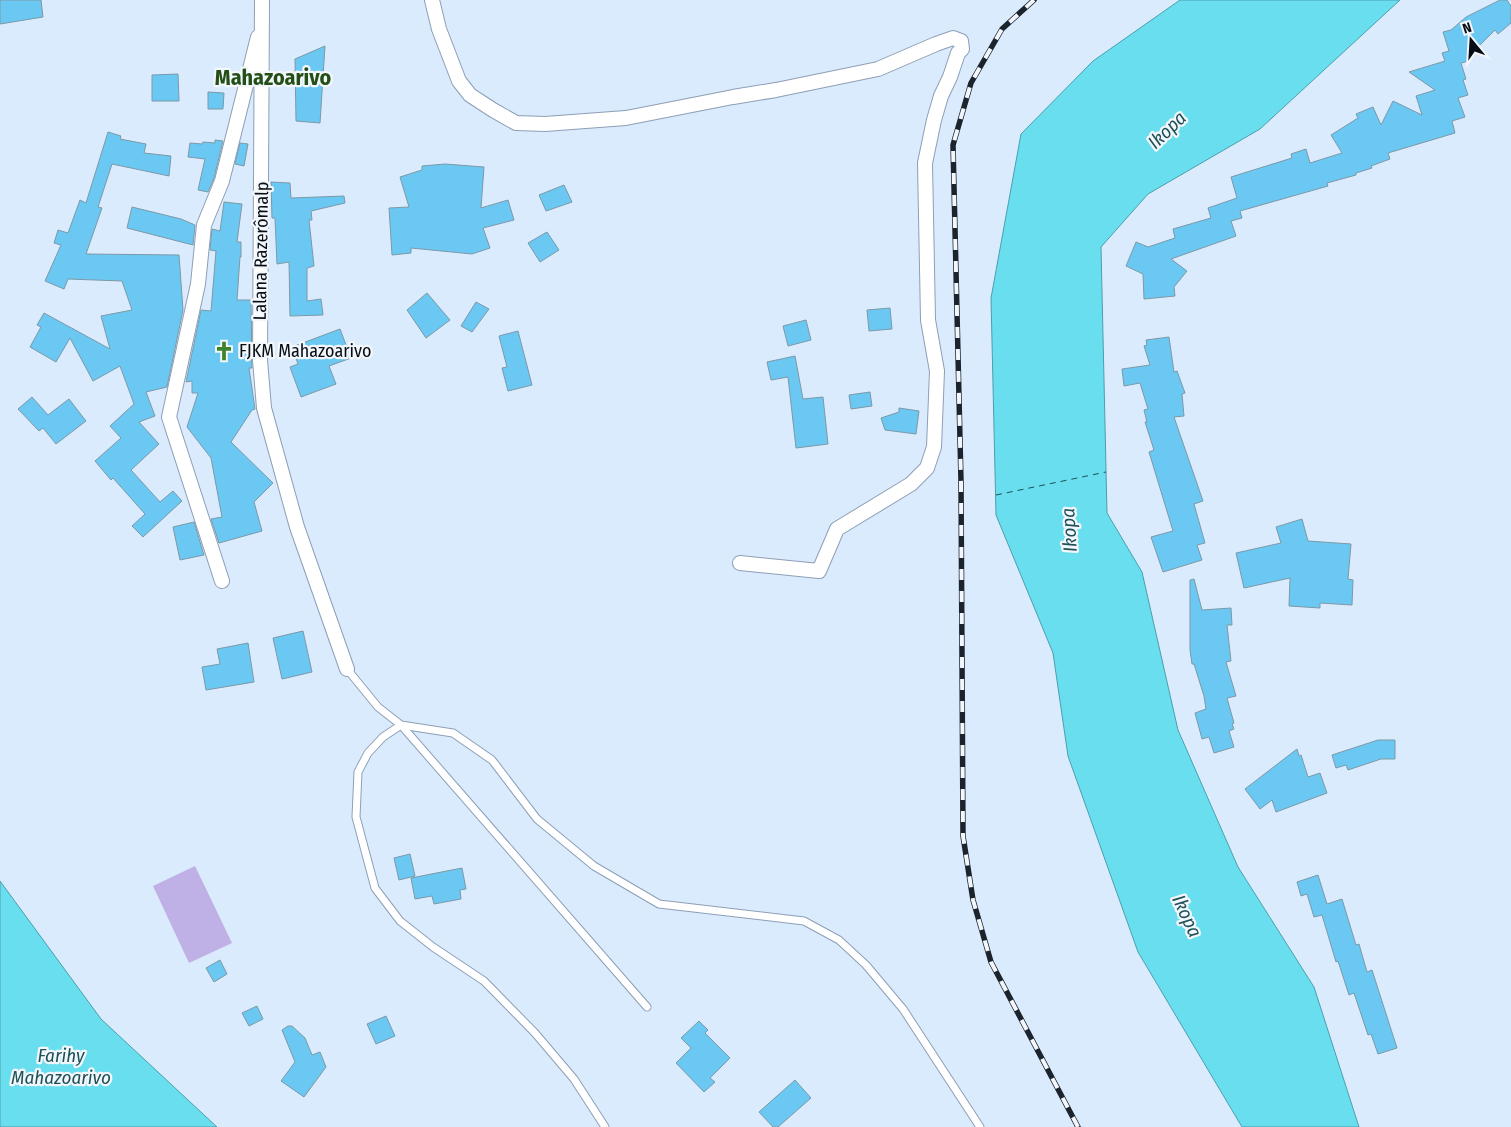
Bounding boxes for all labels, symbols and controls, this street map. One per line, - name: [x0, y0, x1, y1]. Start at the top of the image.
- north arrow: [1446, 15, 1496, 65]
- text: N: [1461, 19, 1474, 37]
- district label: Mahazoarivo: [215, 64, 331, 91]
- water label: Ikopa: [1143, 106, 1191, 154]
- street label: Lalana Razerômalp: [249, 181, 273, 321]
- church icon: FJKM Mahazoarivo: [213, 340, 235, 362]
- place label: FJKM Mahazoarivo: [239, 340, 371, 362]
- water label: Ikopa: [1056, 507, 1082, 553]
- water label: Ikopa: [1167, 891, 1207, 941]
- water label: Farihy Mahazoarivo: [11, 1044, 111, 1089]

